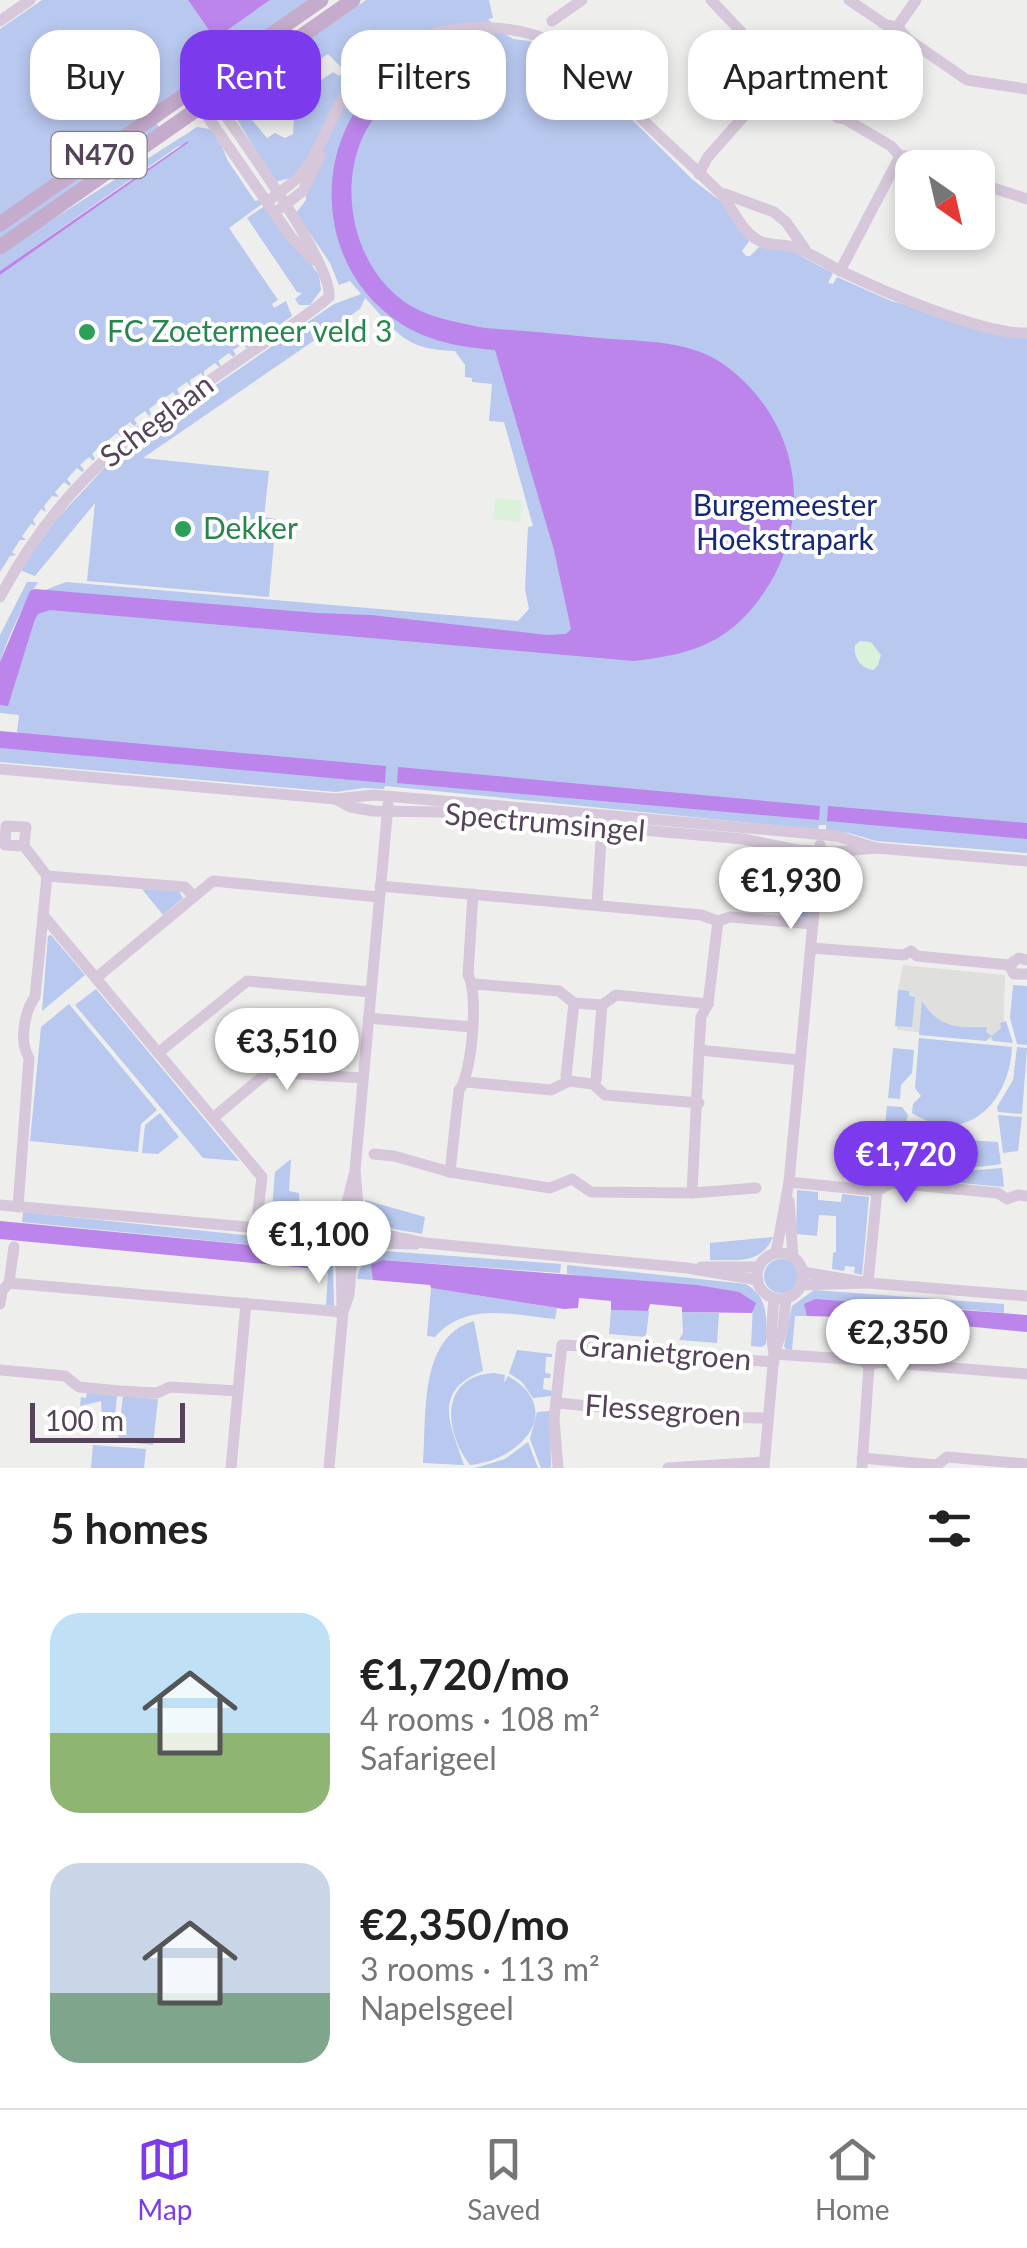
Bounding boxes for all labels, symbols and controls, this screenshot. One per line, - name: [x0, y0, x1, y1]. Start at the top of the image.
- chip: Buy: [30, 30, 160, 120]
- chip: Rent: [180, 30, 321, 120]
- chip: Filters: [341, 30, 506, 120]
- chip: New: [526, 30, 668, 120]
- chip: Apartment: [688, 30, 923, 120]
- road number: N470: [52, 132, 146, 178]
- north arrow: [895, 150, 995, 250]
- map controls: [895, 150, 995, 250]
- place label: FC Zoetermeer veld 3: [107, 312, 392, 348]
- marker: FC Zoetermeer veld 3: [76, 321, 98, 343]
- street label: Scheglaan: [92, 365, 219, 474]
- park label: Burgemeester Hoekstrapark: [693, 486, 877, 556]
- place label: Dekker: [203, 509, 298, 545]
- marker: Dekker: [172, 518, 194, 540]
- street label: Spectrumsingel: [443, 794, 647, 848]
- pin: €1,930: [710, 847, 872, 932]
- text: €1,930: [741, 860, 841, 899]
- pin: €3,510: [206, 1008, 368, 1093]
- text: €3,510: [237, 1021, 337, 1060]
- pin: €1,720: [825, 1121, 987, 1206]
- text: €1,720: [856, 1134, 956, 1173]
- pin: €1,100: [238, 1201, 400, 1286]
- text: €1,100: [269, 1214, 369, 1253]
- pin: €2,350: [817, 1299, 979, 1384]
- text: €2,350: [848, 1312, 948, 1351]
- street label: Granietgroen: [577, 1326, 753, 1376]
- street label: Flessegroen: [584, 1386, 743, 1432]
- scale bar: [30, 1398, 185, 1442]
- text: 100 m: [45, 1403, 124, 1437]
- icon: filters: [922, 1501, 977, 1556]
- text: 5 homes: [50, 1503, 208, 1553]
- text: €1,720/mo: [360, 1649, 569, 1699]
- icon: home: [130, 1653, 250, 1773]
- text: 4 rooms · 108 m²: [360, 1699, 600, 1738]
- text: Safarigeel: [360, 1738, 497, 1777]
- text: €2,350/mo: [360, 1899, 569, 1949]
- icon: home: [130, 1903, 250, 2023]
- text: 3 rooms · 113 m²: [360, 1949, 600, 1988]
- text: Napelsgeel: [360, 1988, 514, 2027]
- tab: Map: [137, 2132, 193, 2226]
- tab: Saved: [467, 2132, 540, 2226]
- tab: Home: [815, 2132, 890, 2226]

